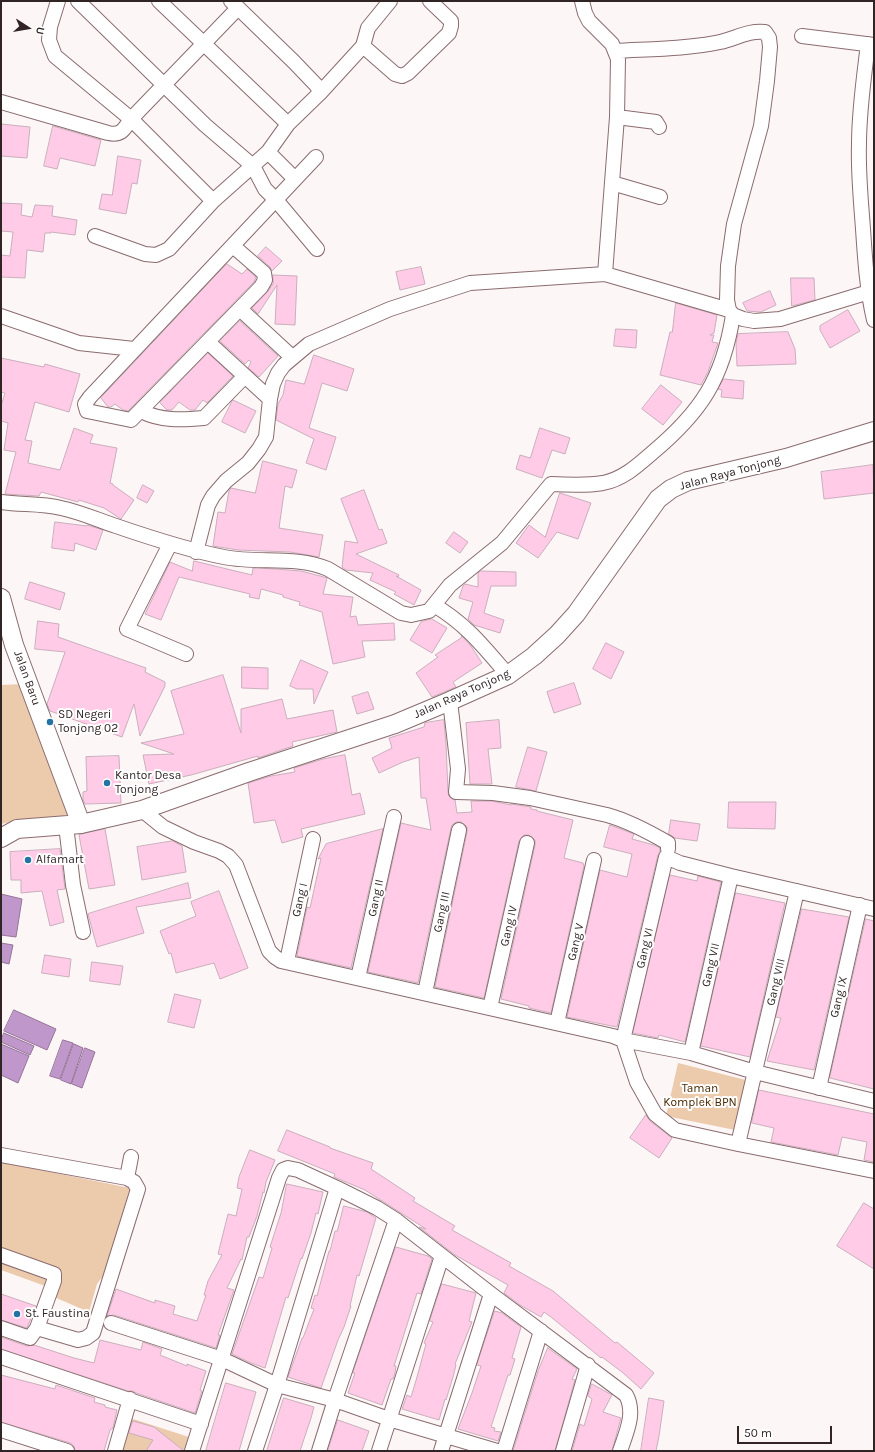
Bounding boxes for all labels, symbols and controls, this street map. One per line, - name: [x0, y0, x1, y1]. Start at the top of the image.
- north arrow: [8, 8, 48, 48]
- text: U: [33, 26, 47, 36]
- street label: Jalan Raya Tonjong: [678, 453, 782, 493]
- street label: Jalan Baru: [10, 649, 44, 707]
- street label: Jalan Raya Tonjong: [412, 666, 512, 722]
- place label: SD Negeri Tonjong 02: [58, 708, 118, 736]
- marker: SD Negeri Tonjong 02: [45, 717, 55, 727]
- place label: Kantor Desa Tonjong: [115, 769, 181, 797]
- marker: Kantor Desa Tonjong: [102, 778, 112, 788]
- place label: Alfamart: [36, 853, 84, 867]
- marker: Alfamart: [23, 855, 33, 865]
- street label: Gang II: [365, 878, 387, 918]
- street label: Gang I: [289, 882, 311, 918]
- street label: Gang III: [431, 890, 453, 934]
- street label: Gang IV: [497, 904, 521, 948]
- street label: Gang V: [565, 922, 587, 962]
- street label: Gang VI: [633, 926, 657, 970]
- street label: Gang VII: [699, 942, 723, 988]
- street label: Gang VIII: [764, 957, 788, 1007]
- street label: Gang IX: [827, 975, 851, 1019]
- park label: Taman Komplek BPN: [663, 1082, 737, 1110]
- place label: St. Faustina: [25, 1307, 90, 1321]
- marker: St. Faustina: [12, 1309, 22, 1319]
- scale bar: [739, 1418, 834, 1444]
- text: 50 m: [744, 1426, 772, 1440]

